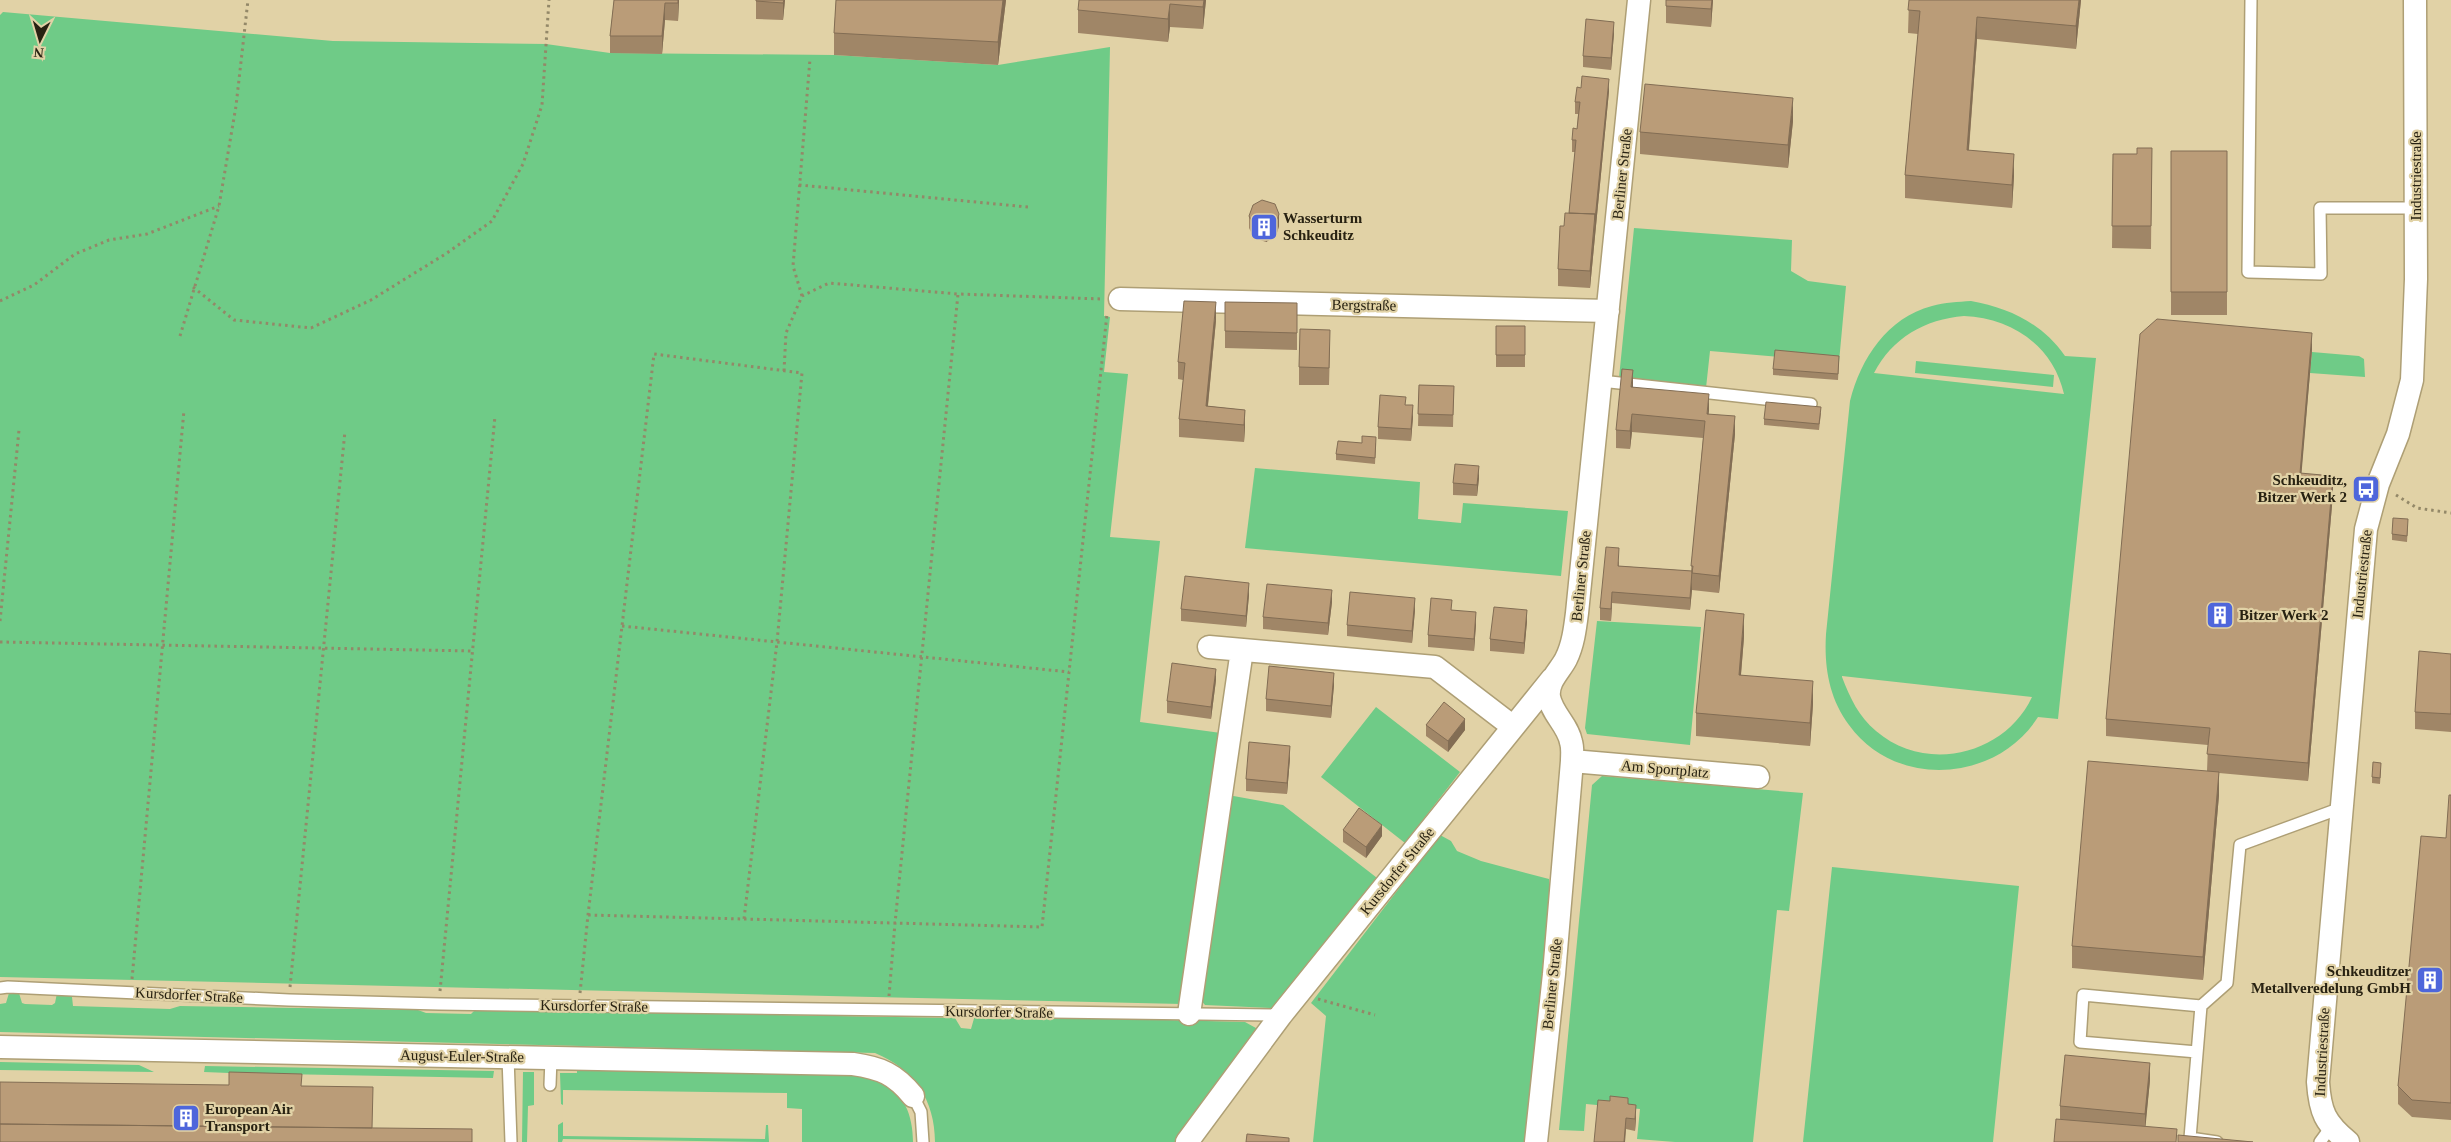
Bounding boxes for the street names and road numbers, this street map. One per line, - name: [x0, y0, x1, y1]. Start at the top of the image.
- street label: Berliner Straße: [1609, 127, 1635, 220]
- street label: Industriestraße: [2408, 131, 2424, 221]
- street label: Bergstraße: [1332, 296, 1397, 314]
- street label: Berliner Straße: [1568, 529, 1594, 622]
- street label: Industriestraße: [2349, 529, 2375, 619]
- street label: Am Sportplatz: [1621, 757, 1710, 781]
- street label: Kursdorfer Straße: [1357, 824, 1437, 918]
- street label: Berliner Straße: [1539, 937, 1565, 1030]
- street label: Kursdorfer Straße: [135, 984, 244, 1006]
- street label: Kursdorfer Straße: [540, 997, 648, 1015]
- street label: Kursdorfer Straße: [945, 1003, 1053, 1021]
- street label: Industriestraße: [2312, 1007, 2332, 1097]
- street label: August-Euler-Straße: [400, 1047, 524, 1065]

